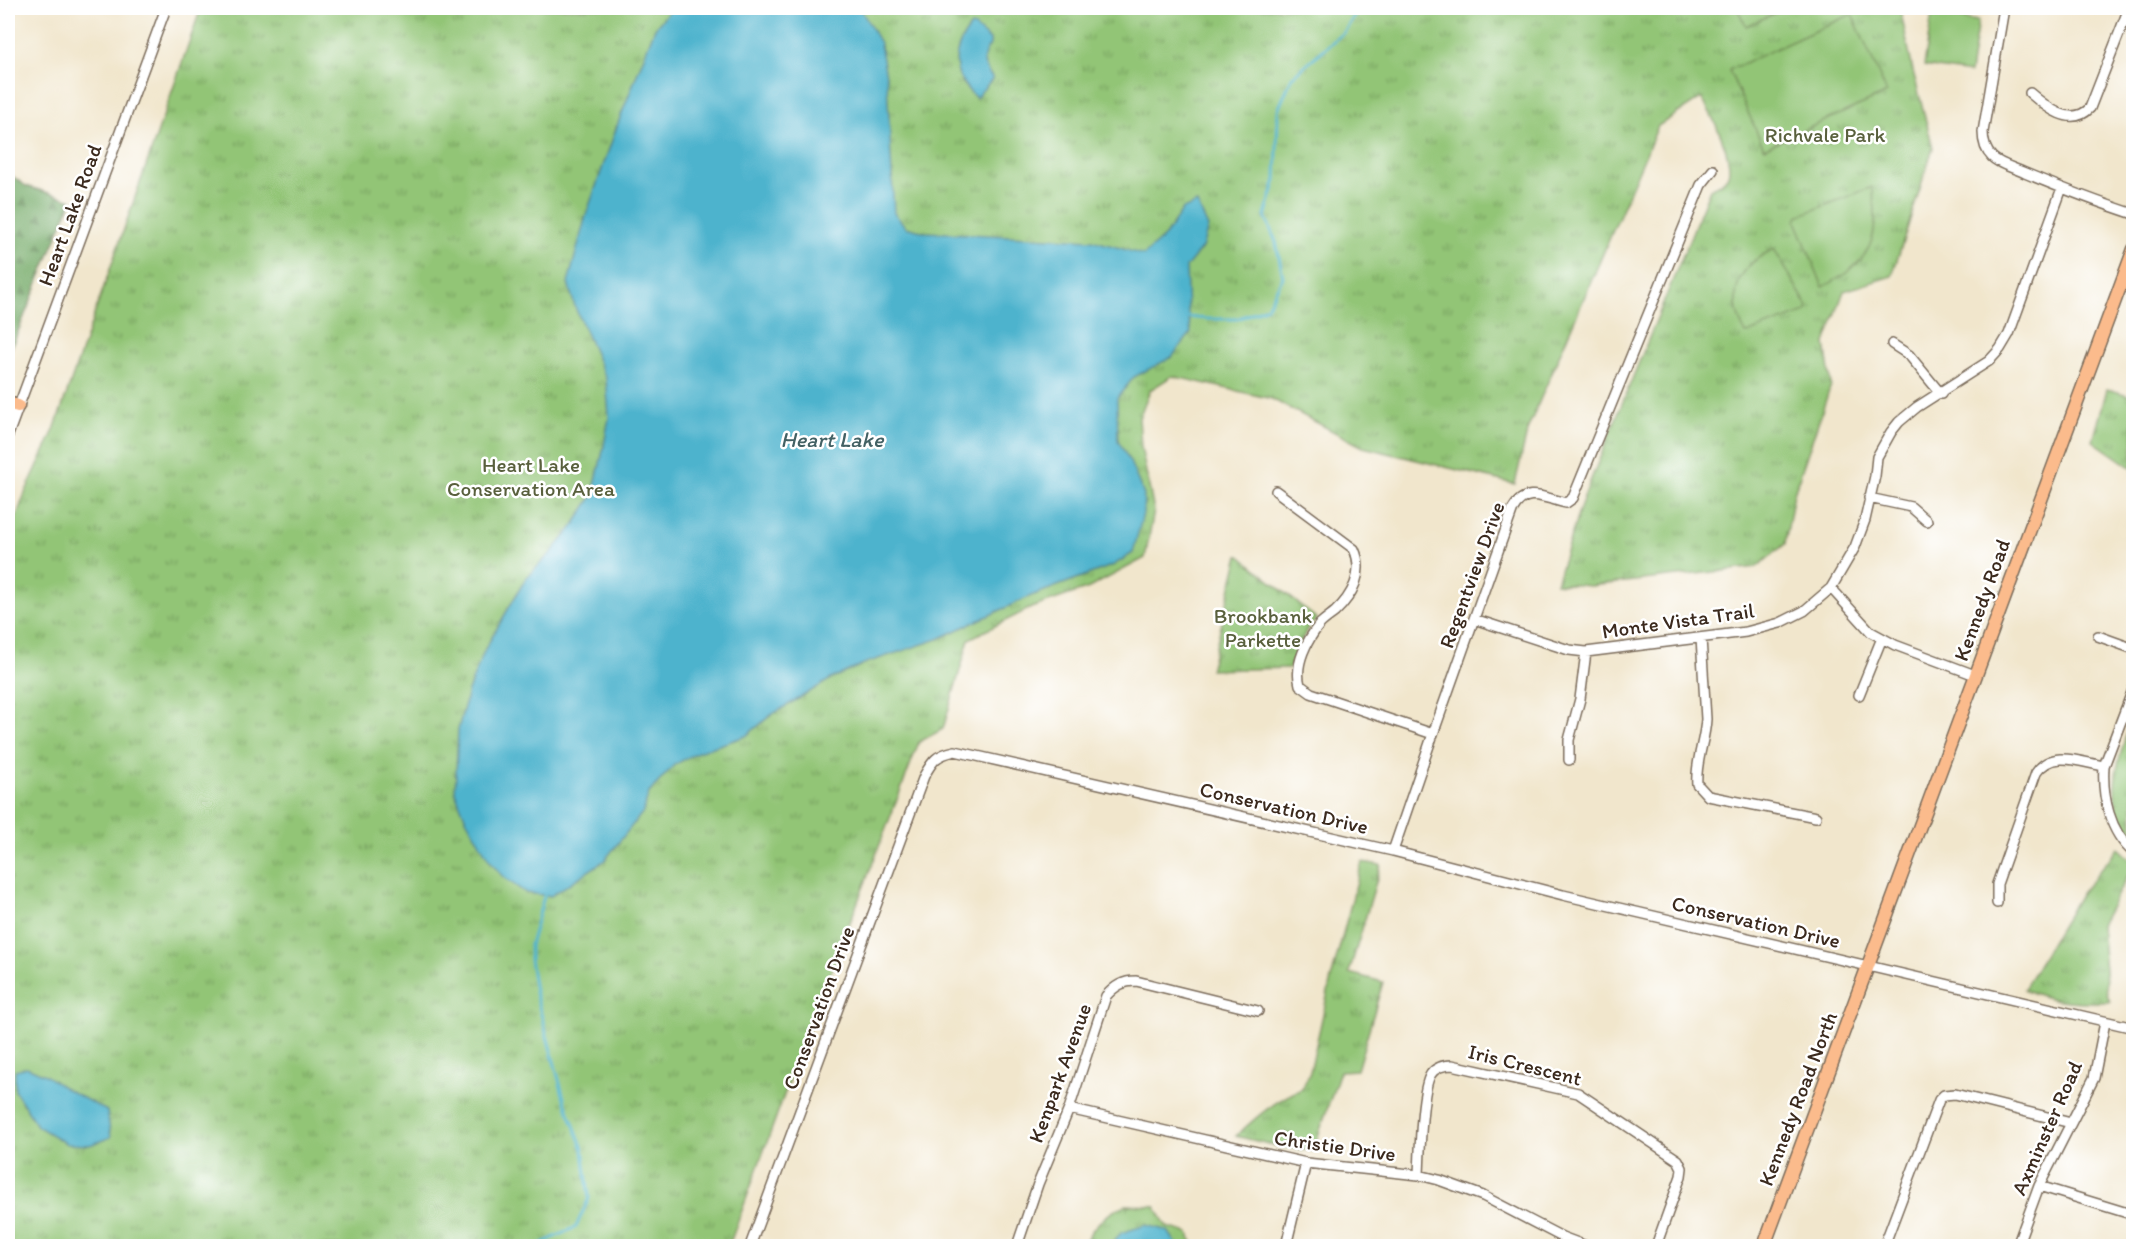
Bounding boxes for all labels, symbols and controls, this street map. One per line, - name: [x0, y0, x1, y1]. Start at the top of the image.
- park label: Richvale Park: [1765, 122, 1885, 147]
- street label: Heart Lake Road: [32, 140, 107, 289]
- water label: Heart Lake: [781, 426, 885, 453]
- park label: Heart Lake Conservation Area: [447, 452, 615, 501]
- street label: Regentview Drive: [1433, 498, 1510, 651]
- street label: Kennedy Road: [1948, 535, 2015, 664]
- street label: Monte Vista Trail: [1600, 597, 1756, 644]
- park label: Brookbank Parkette: [1214, 603, 1313, 652]
- street label: Conservation Drive: [1197, 776, 1371, 839]
- street label: Conservation Drive: [1669, 890, 1843, 953]
- street label: Conservation Drive: [777, 923, 860, 1093]
- street label: Kenpark Avenue: [1023, 1000, 1096, 1146]
- street label: Kennedy Road North: [1753, 1008, 1842, 1189]
- street label: Iris Crescent: [1466, 1038, 1585, 1091]
- street label: Axminster Road: [2006, 1057, 2087, 1199]
- street label: Christie Drive: [1273, 1125, 1398, 1166]

